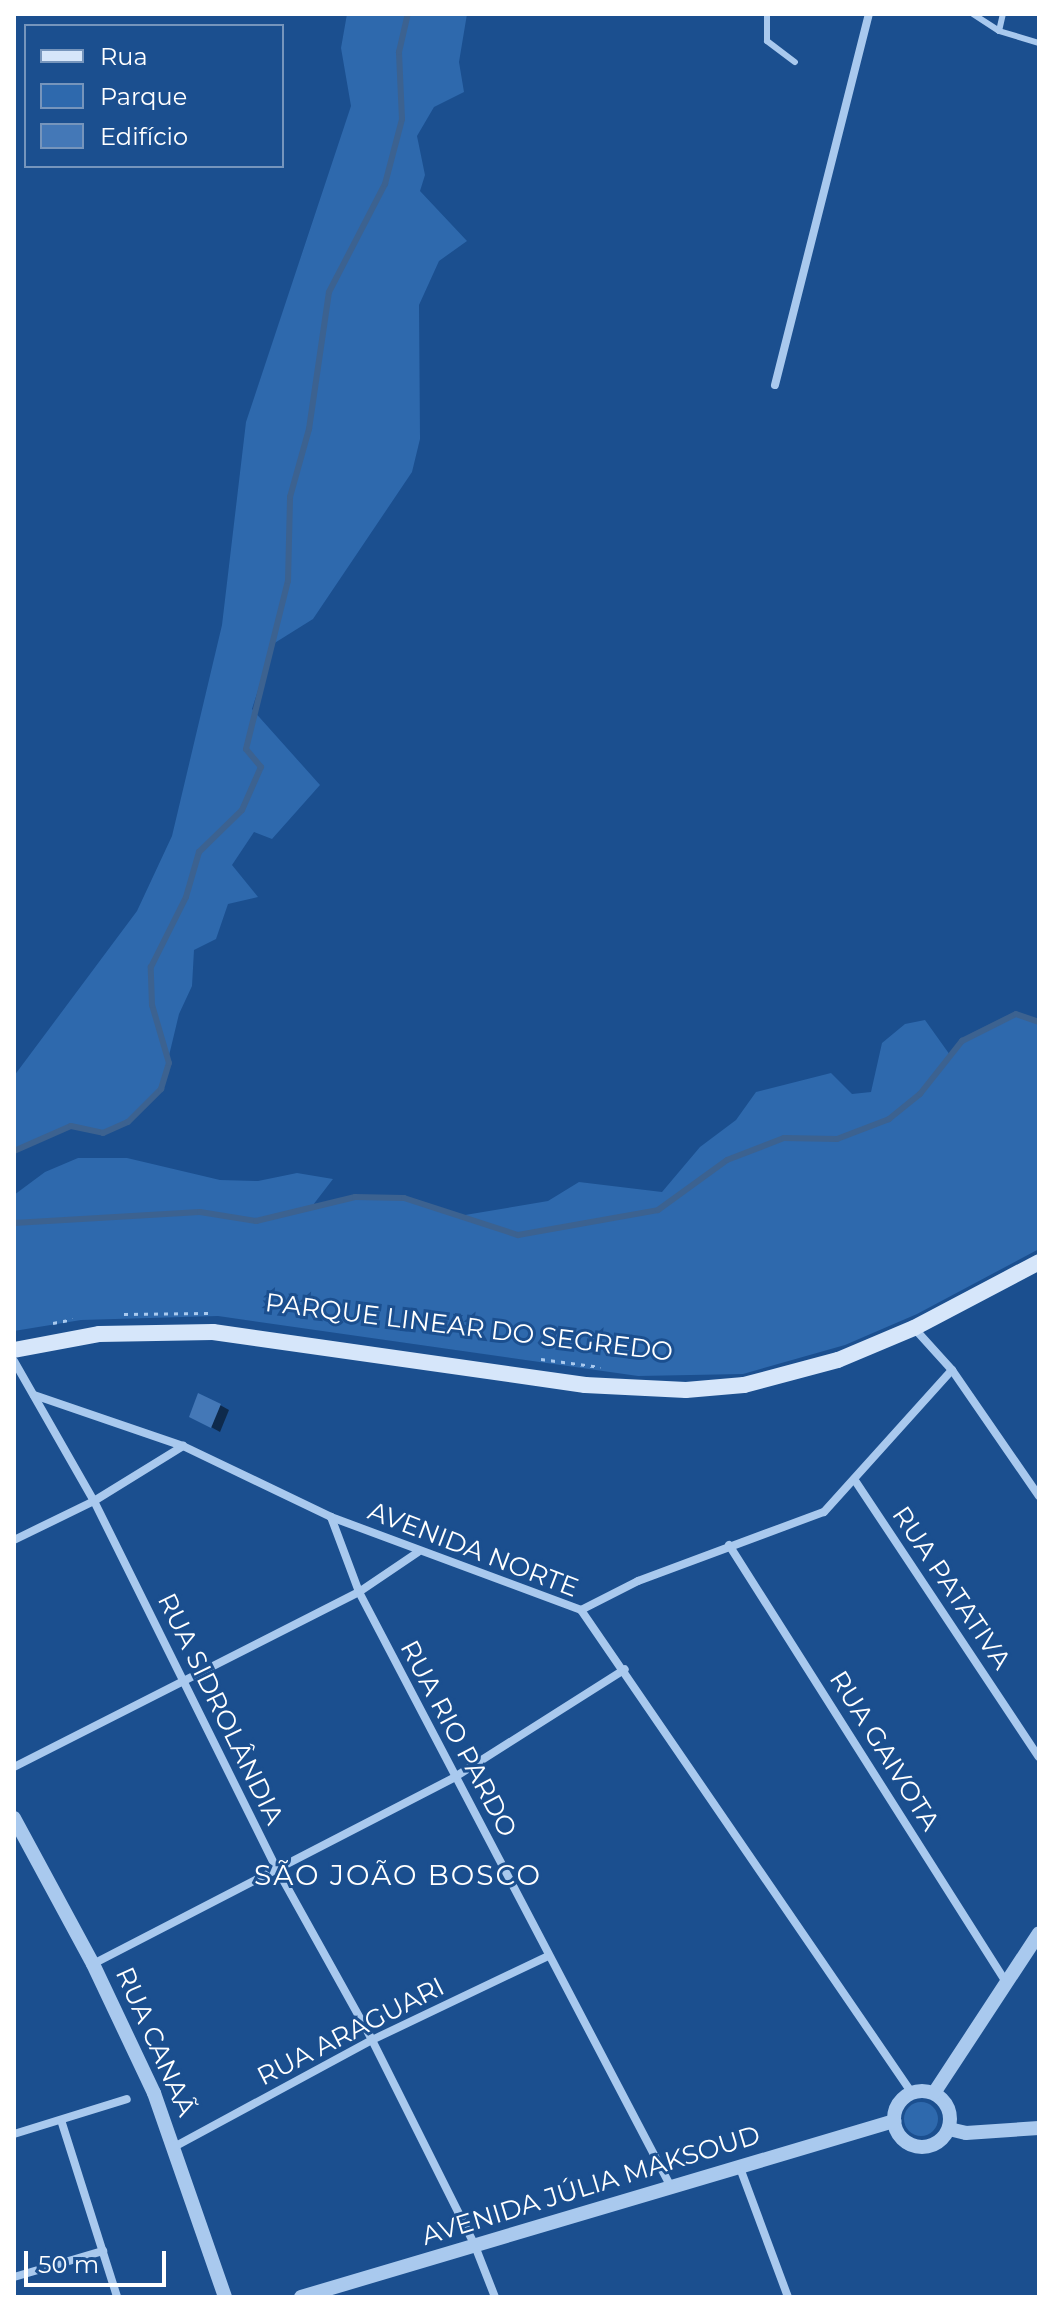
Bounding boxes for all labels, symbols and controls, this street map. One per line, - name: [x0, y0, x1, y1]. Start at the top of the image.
- legend: [24, 24, 284, 168]
- text: Rua: [100, 42, 148, 71]
- text: Parque: [100, 82, 187, 111]
- text: Edifício: [100, 122, 188, 151]
- street label: PARQUE LINEAR DO SEGREDO: [263, 1288, 675, 1368]
- street label: AVENIDA NORTE: [364, 1496, 582, 1604]
- street label: RUA PATATIVA: [885, 1501, 1017, 1675]
- street label: RUA SIDROLÂNDIA: [150, 1588, 290, 1830]
- street label: RUA RIO PARDO: [393, 1635, 523, 1843]
- street label: RUA GAIVOTA: [822, 1665, 946, 1837]
- district label: SÃO JOÃO BOSCO: [254, 1858, 542, 1892]
- street label: RUA CANAÃ: [108, 1963, 202, 2121]
- street label: RUA ARAGUARI: [252, 1971, 450, 2093]
- street label: AVENIDA JÚLIA MAKSOUD: [418, 2120, 764, 2252]
- scale bar: [28, 2235, 170, 2285]
- text: 50 m: [38, 2250, 99, 2279]

